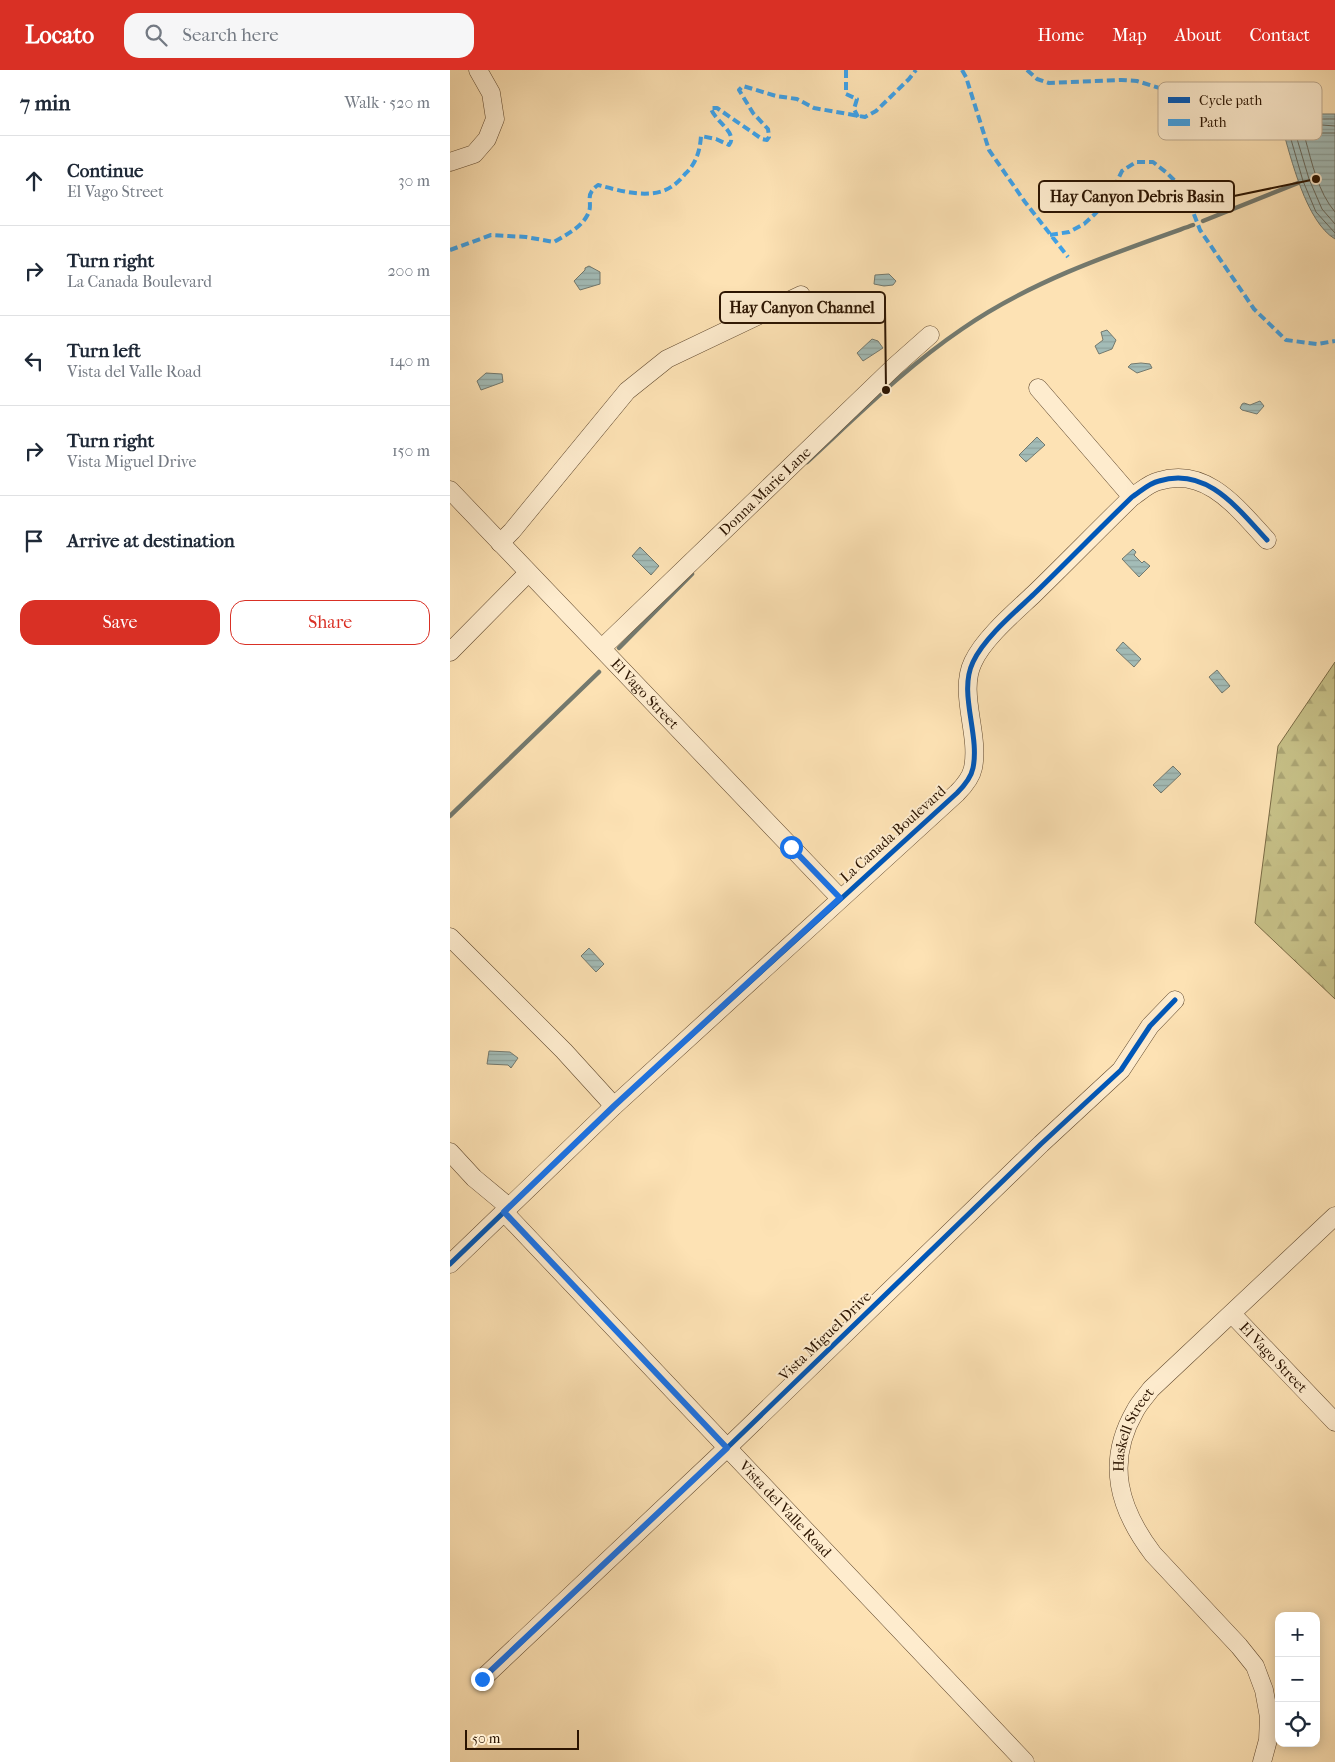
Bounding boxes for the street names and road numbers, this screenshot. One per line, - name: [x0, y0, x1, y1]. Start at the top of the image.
- street label: Donna Marie Lane: [715, 443, 815, 540]
- street label: El Vago Street: [607, 655, 683, 733]
- street label: La Canada Boulevard: [836, 781, 950, 886]
- street label: Vista Miguel Drive: [774, 1287, 875, 1385]
- street label: El Vago Street: [1236, 1318, 1312, 1397]
- street label: Haskell Street: [1109, 1384, 1158, 1472]
- street label: Vista del Valle Road: [735, 1456, 836, 1562]

